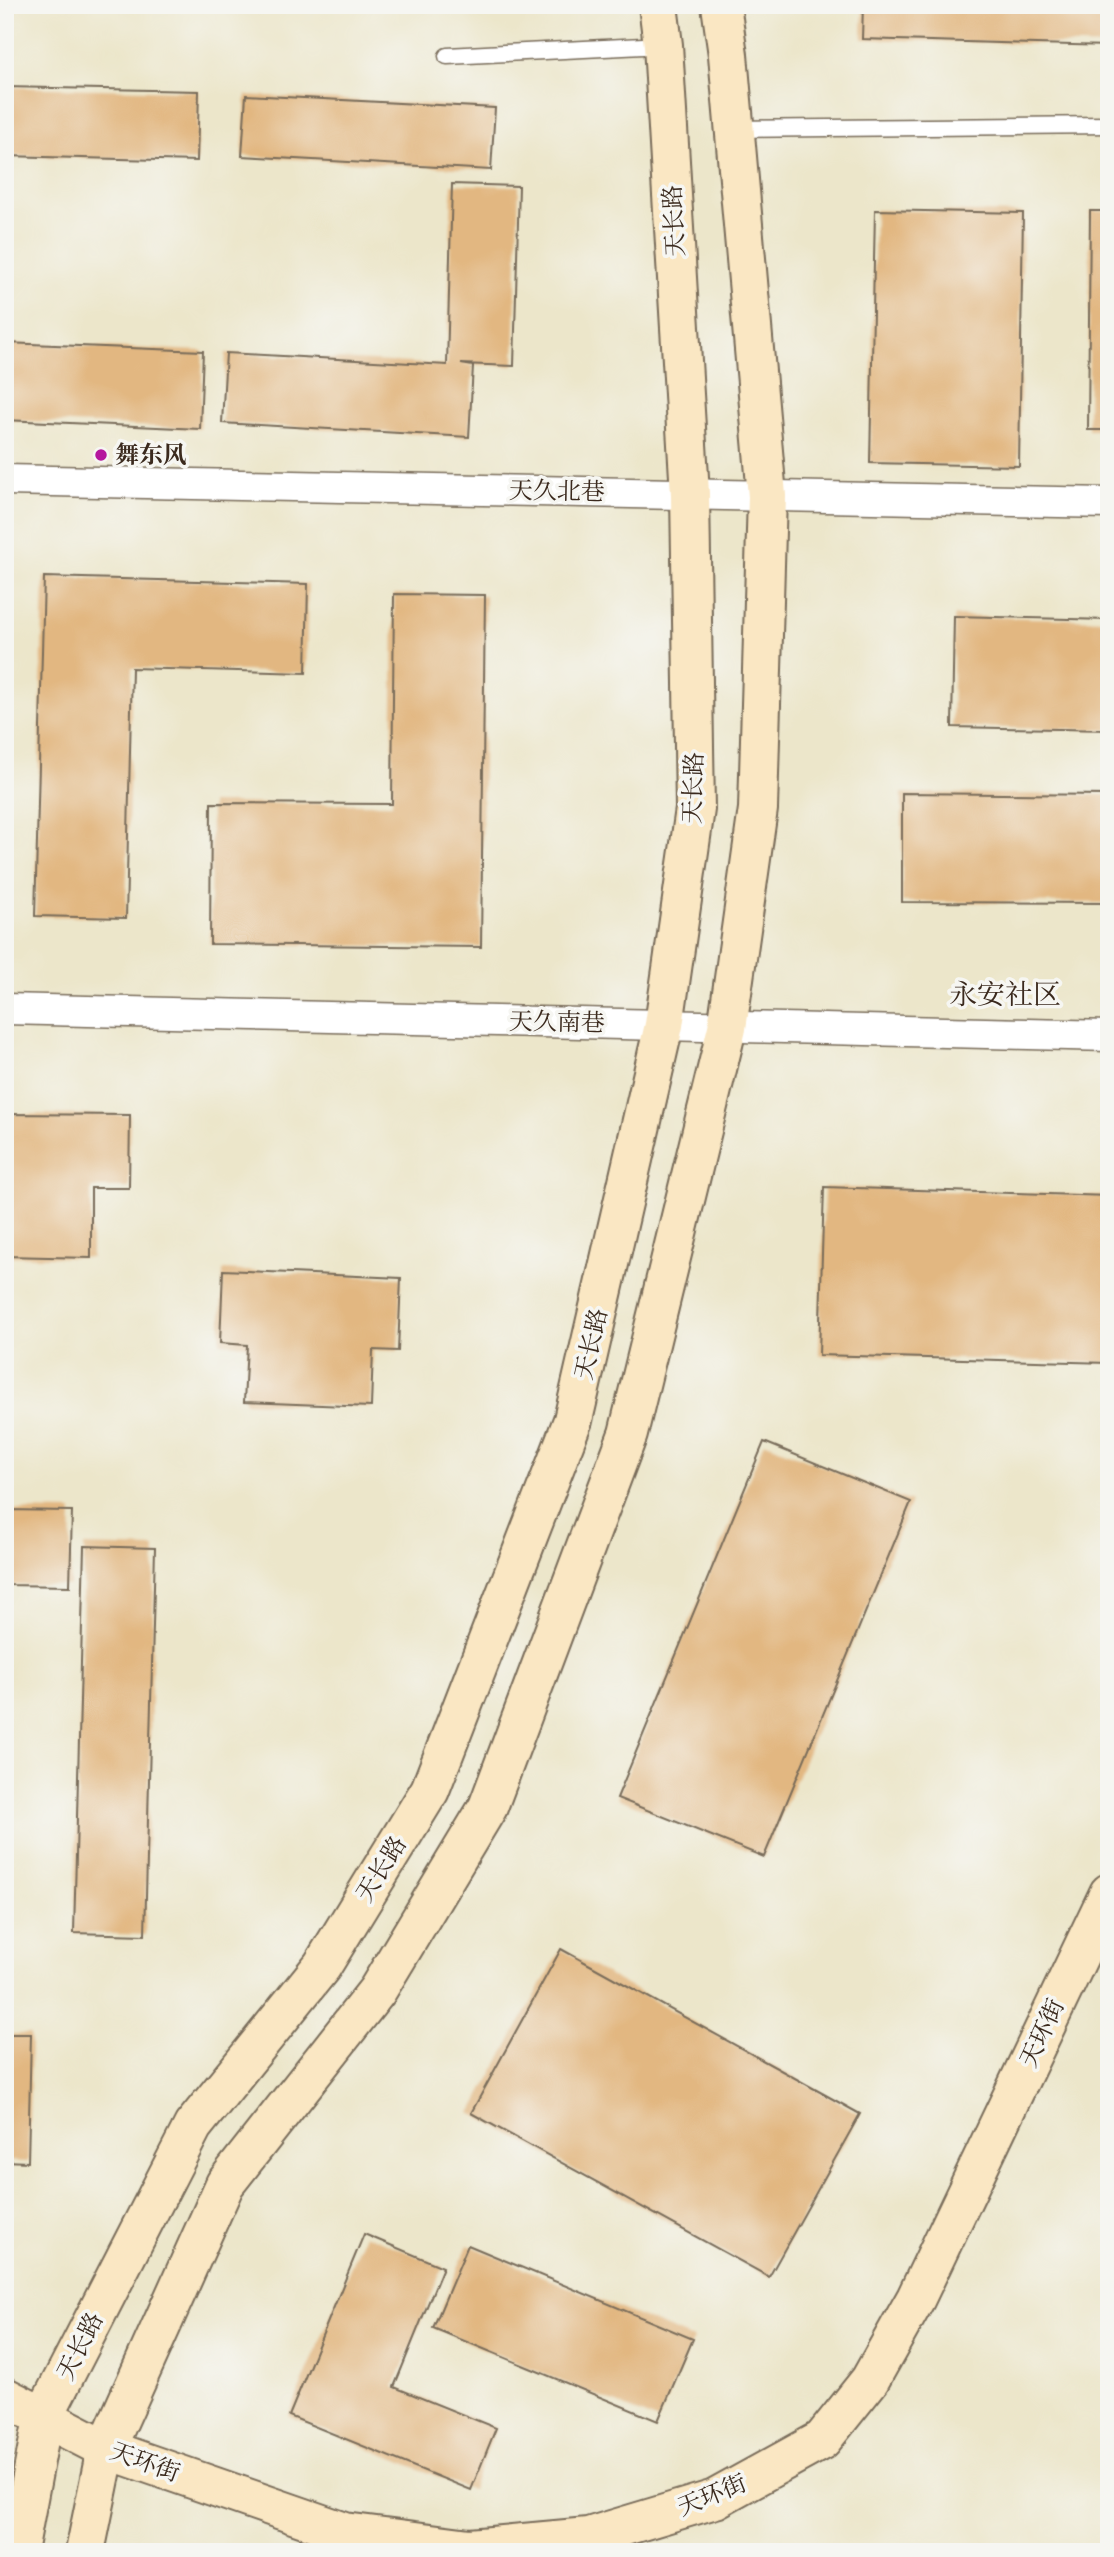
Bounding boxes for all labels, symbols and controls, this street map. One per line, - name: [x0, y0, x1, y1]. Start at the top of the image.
- street label: 天长路: [659, 184, 690, 258]
- place label: 舞东风: [115, 442, 187, 469]
- marker: 舞东风: [93, 447, 109, 463]
- street label: 天久北巷: [509, 477, 605, 506]
- street label: 天长路: [679, 752, 708, 824]
- district label: 永安社区: [949, 980, 1061, 1011]
- street label: 天久南巷: [509, 1008, 605, 1037]
- street label: 天长路: [570, 1306, 613, 1382]
- street label: 天长路: [351, 1832, 412, 1907]
- street label: 天环街: [1015, 1995, 1070, 2072]
- street label: 天长路: [52, 2308, 109, 2384]
- street label: 天环街: [106, 2437, 183, 2487]
- street label: 天环街: [674, 2469, 751, 2521]

